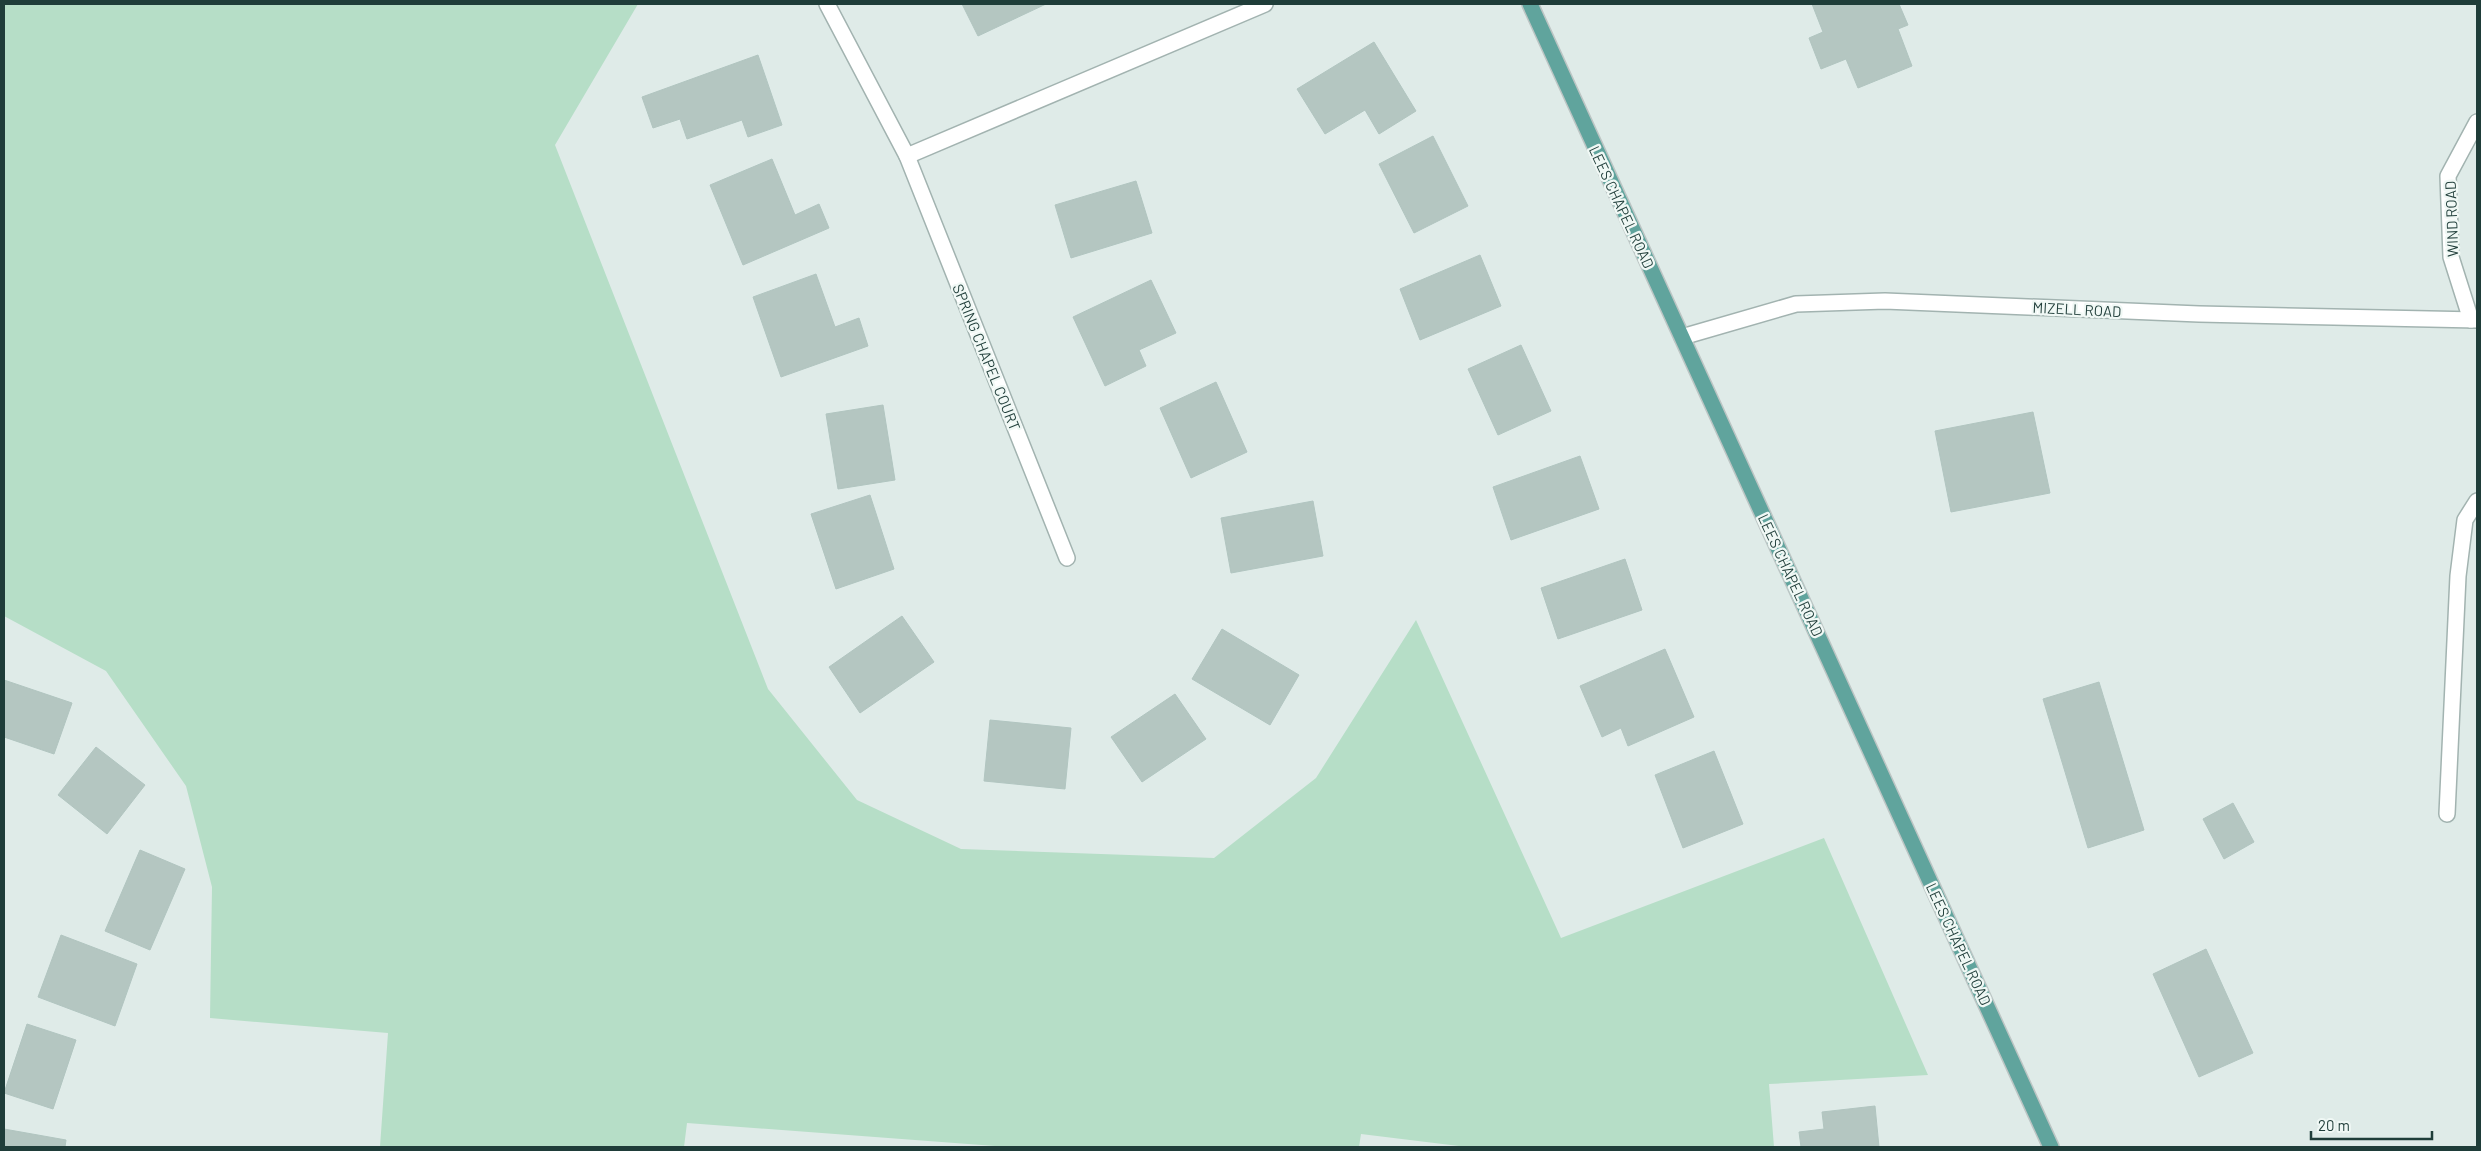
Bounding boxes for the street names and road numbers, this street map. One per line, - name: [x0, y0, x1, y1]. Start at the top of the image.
- street label: LEES CHAPEL ROAD: [1586, 143, 1658, 271]
- street label: WIND ROAD: [2441, 181, 2461, 257]
- street label: SPRING CHAPEL COURT: [949, 281, 1025, 433]
- street label: MIZELL ROAD: [2032, 298, 2122, 320]
- street label: LEES CHAPEL ROAD: [1755, 511, 1827, 639]
- street label: LEES CHAPEL ROAD: [1923, 880, 1995, 1008]

